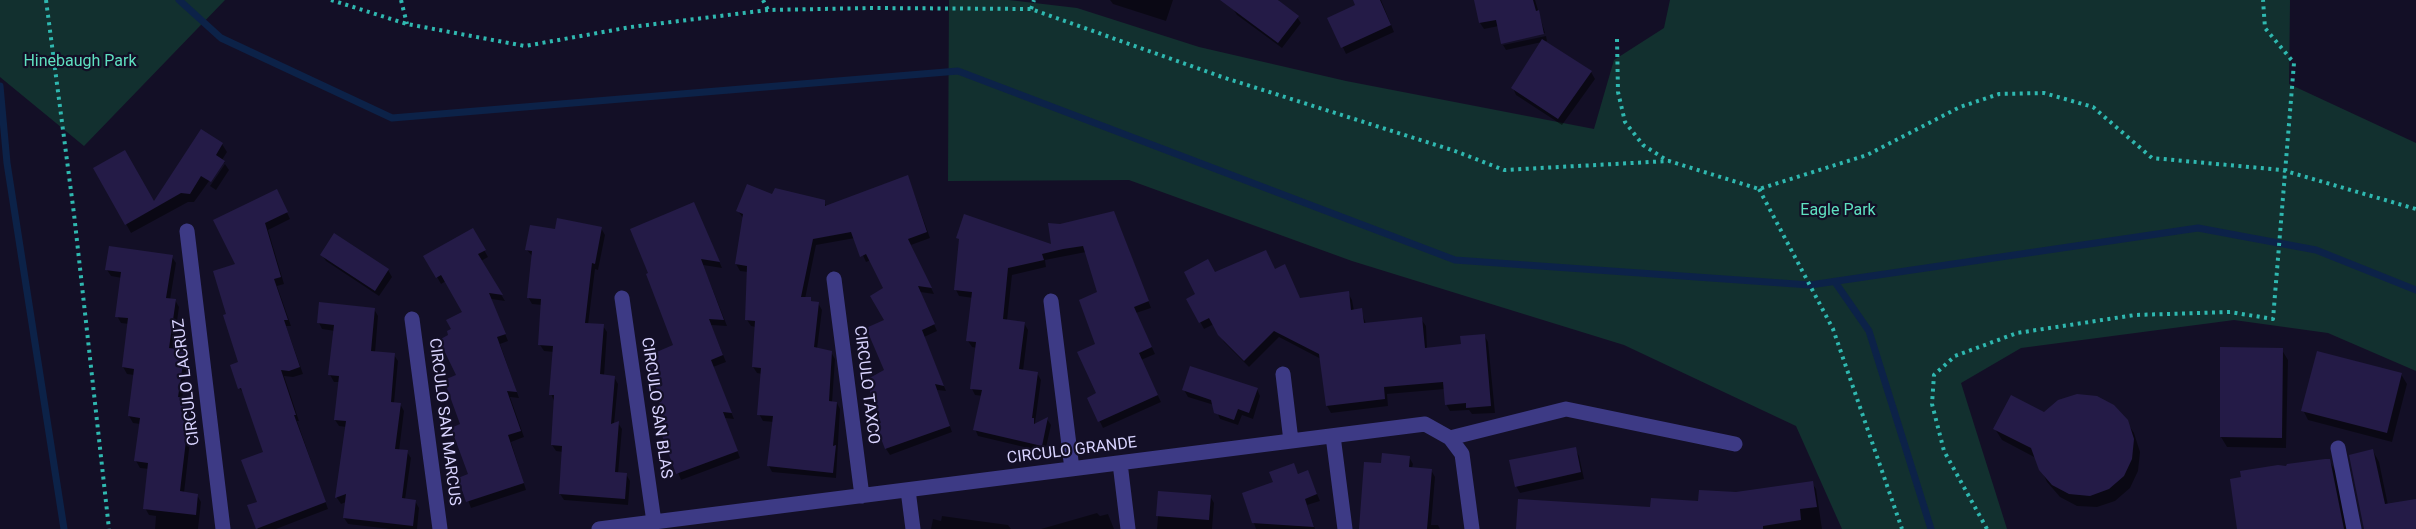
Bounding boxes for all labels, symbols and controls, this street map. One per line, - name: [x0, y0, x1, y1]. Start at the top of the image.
- park label: Hinebaugh Park: [23, 52, 137, 72]
- park label: Eagle Park: [1800, 201, 1876, 221]
- street label: CIRCULO LACRUZ: [170, 317, 204, 447]
- street label: CIRCULO TAXCO: [849, 325, 883, 445]
- street label: CIRCULO SAN BLAS: [637, 336, 675, 480]
- street label: CIRCULO SAN MARCUS: [424, 337, 464, 507]
- street label: CIRCULO GRANDE: [1006, 434, 1138, 468]

